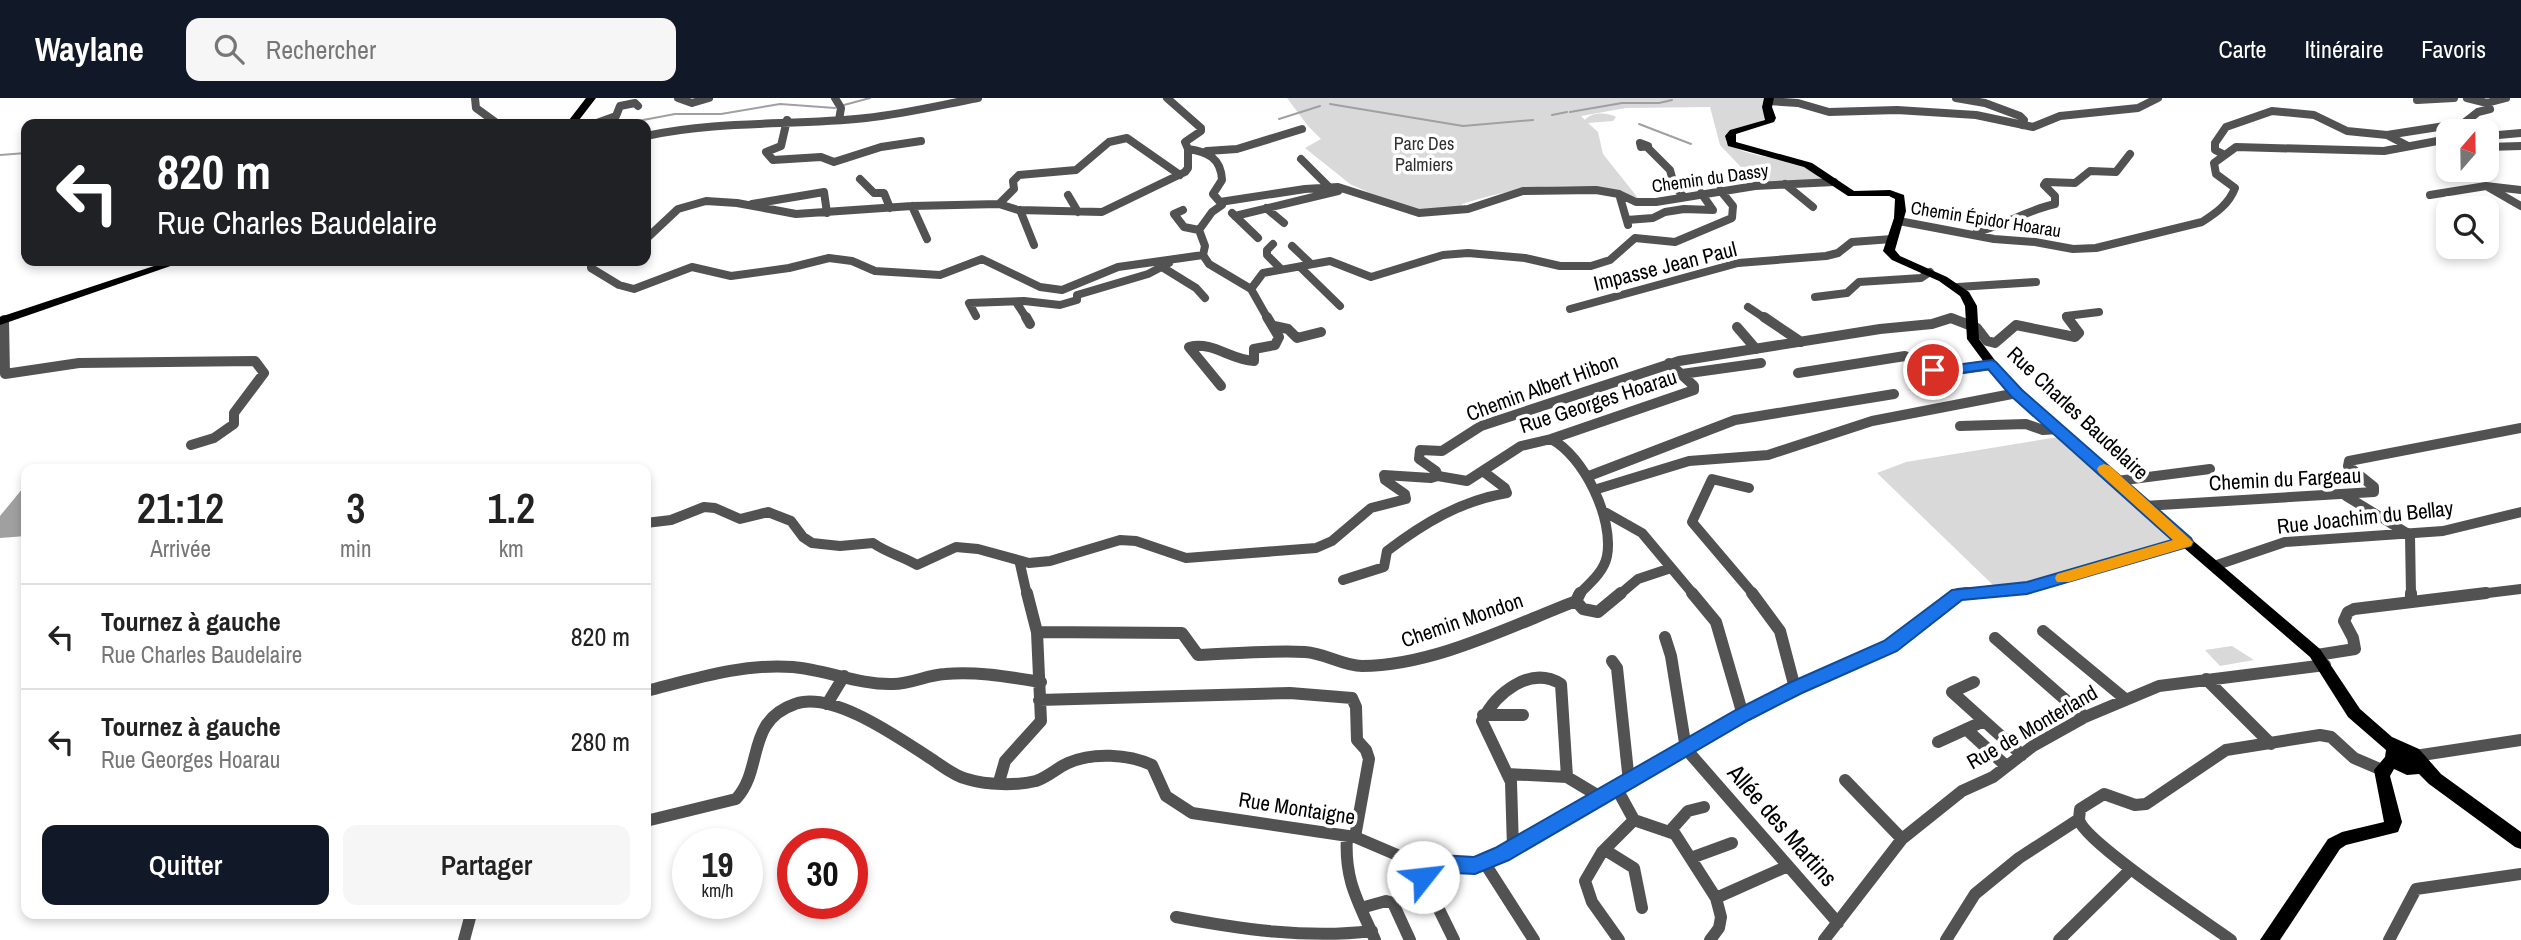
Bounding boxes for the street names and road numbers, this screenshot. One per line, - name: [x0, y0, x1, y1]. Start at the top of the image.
- street label: Chemin du Dassy: [1650, 157, 1770, 199]
- street label: Chemin Épidor Hoarau: [1909, 195, 2063, 243]
- street label: Impasse Jean Paul: [1590, 234, 1740, 298]
- street label: Rue Charles Baudelaire: [2001, 340, 2155, 486]
- street label: Chemin Albert Hibon: [1462, 346, 1622, 428]
- street label: Rue Georges Hoarau: [1516, 362, 1680, 440]
- street label: Chemin du Fargeau: [2208, 461, 2362, 497]
- street label: Rue Joachim du Bellay: [2275, 493, 2455, 541]
- street label: Chemin Mondon: [1397, 586, 1527, 654]
- street label: Rue de Monterland: [1961, 678, 2103, 776]
- street label: Allée des Martins: [1720, 756, 1845, 893]
- street label: Rue Montaigne: [1237, 784, 1357, 832]

